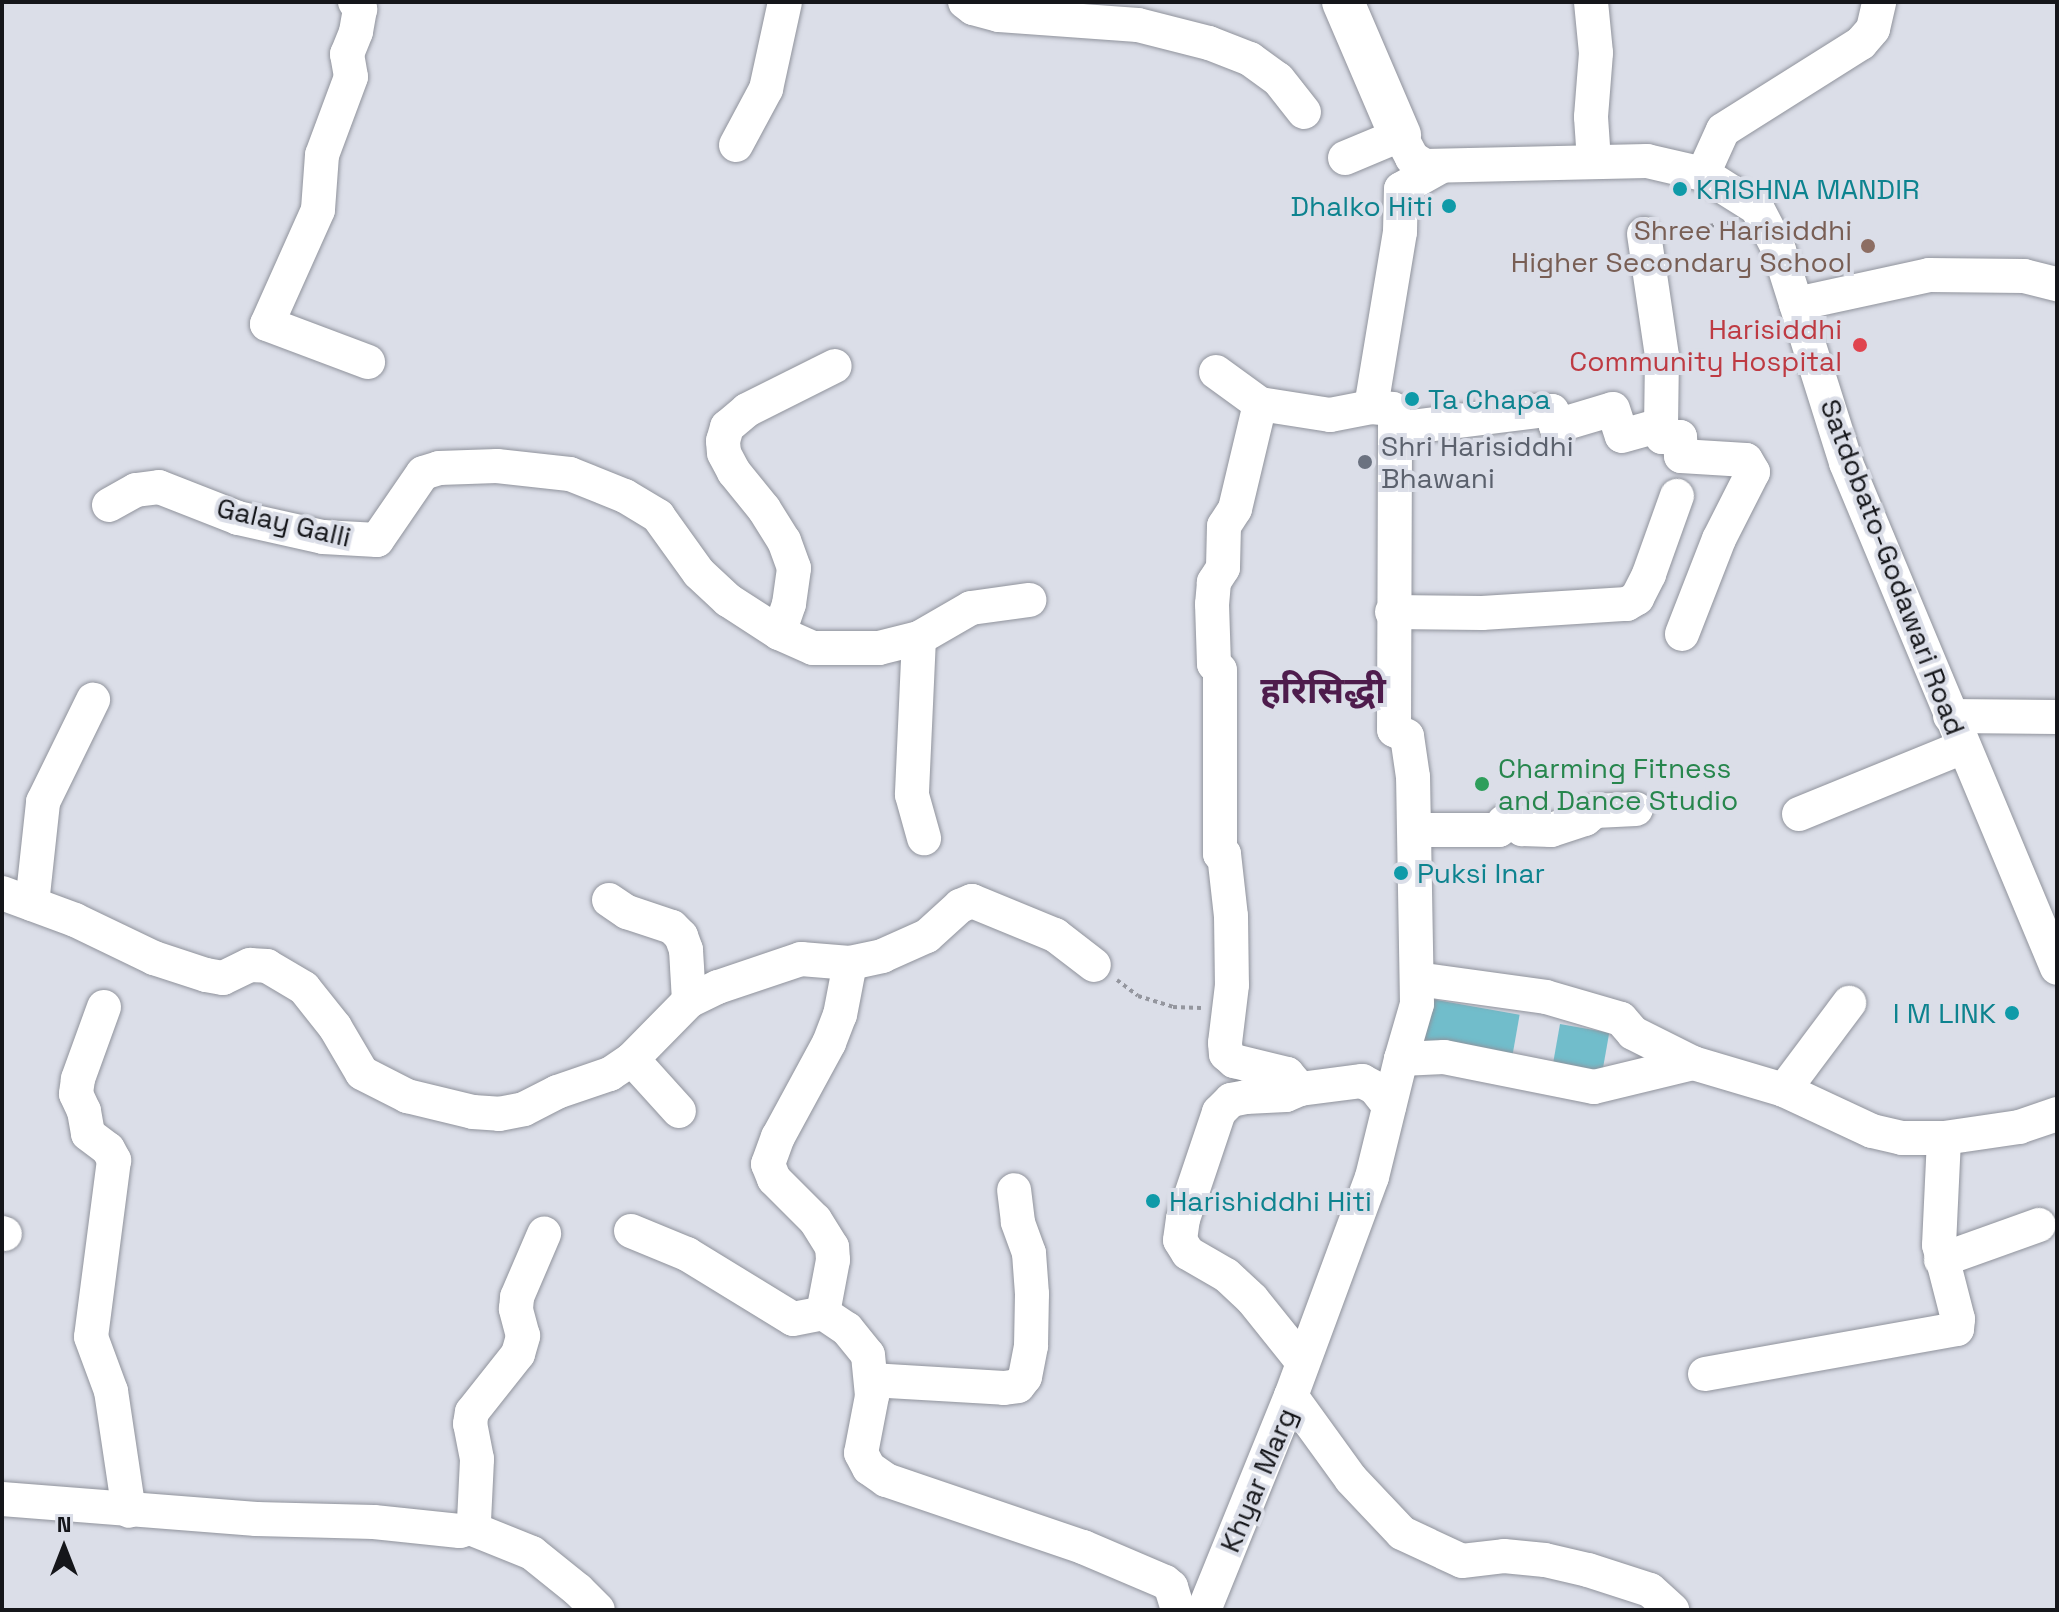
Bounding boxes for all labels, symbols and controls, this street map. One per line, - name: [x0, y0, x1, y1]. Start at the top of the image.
- place label: KRISHNA MANDIR: [1696, 172, 1920, 206]
- marker: KRISHNA MANDIR: [1671, 180, 1689, 198]
- place label: Dhalko Hiti: [1291, 189, 1433, 223]
- marker: Dhalko Hiti: [1440, 197, 1458, 215]
- place label: Shree Harisiddhi Higher Secondary School: [1511, 213, 1852, 279]
- marker: Shree Harisiddhi Higher Secondary School: [1859, 237, 1877, 255]
- place label: Harisiddhi Community Hospital: [1569, 312, 1842, 378]
- marker: Harisiddhi Community Hospital: [1849, 334, 1871, 356]
- place label: Ta Chapa: [1428, 382, 1551, 416]
- marker: Ta Chapa: [1403, 390, 1421, 408]
- street label: Satdobato-Godawari Road: [1813, 394, 1973, 740]
- place label: Shri Harisiddhi Bhawani: [1381, 429, 1574, 495]
- marker: Shri Harisiddhi Bhawani: [1356, 453, 1374, 471]
- street label: Galay Galli: [214, 490, 354, 554]
- district label: हरिसिद्धी: [1260, 670, 1386, 714]
- place label: Charming Fitness and Dance Studio: [1498, 751, 1738, 817]
- marker: Charming Fitness and Dance Studio: [1473, 775, 1491, 793]
- place label: Puksi Inar: [1417, 856, 1545, 890]
- marker: Puksi Inar: [1392, 864, 1410, 882]
- place label: I M LINK: [1893, 996, 1996, 1030]
- marker: I M LINK: [2003, 1004, 2021, 1022]
- place label: Harishiddhi Hiti: [1169, 1184, 1372, 1218]
- marker: Harishiddhi Hiti: [1144, 1192, 1162, 1210]
- street label: Khyar Marg: [1213, 1403, 1303, 1557]
- north arrow: [24, 1508, 104, 1588]
- text: N: [57, 1510, 71, 1538]

